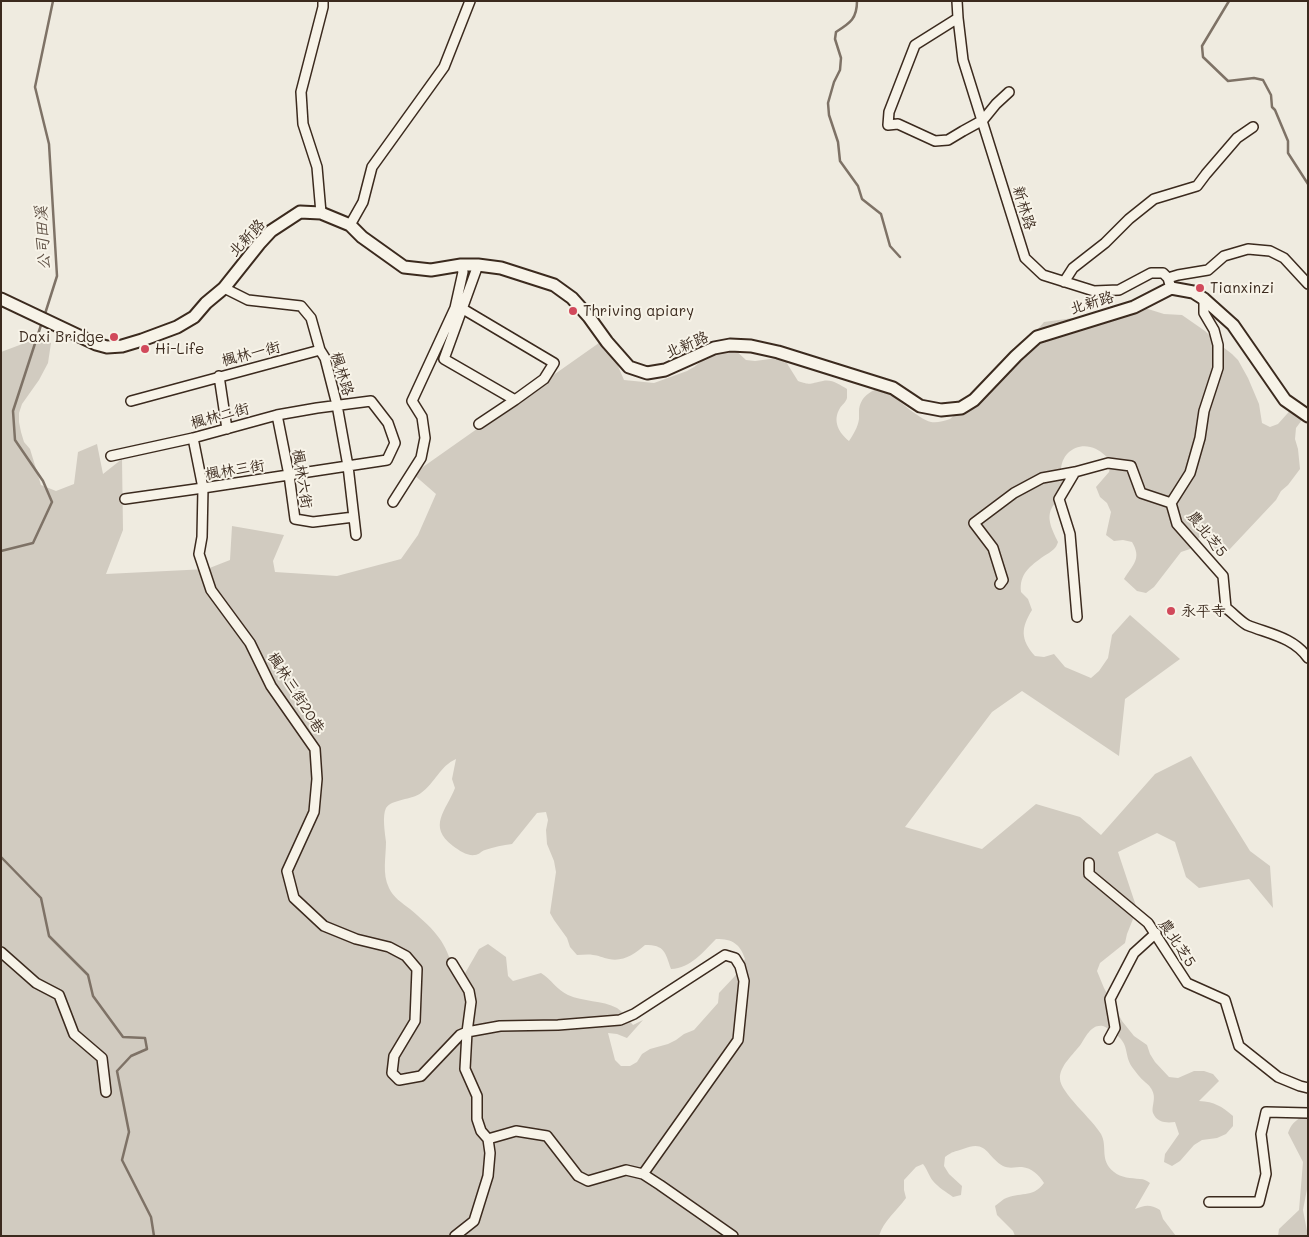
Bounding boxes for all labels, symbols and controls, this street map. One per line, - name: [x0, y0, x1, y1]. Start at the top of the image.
- street label: 新林路: [1009, 184, 1039, 232]
- water label: 公司田溪: [32, 206, 54, 270]
- street label: 北新路: [225, 215, 269, 261]
- place label: Tianxinzi: [1210, 279, 1274, 297]
- marker: Tianxinzi: [1194, 282, 1206, 294]
- street label: 北新路: [1068, 288, 1116, 318]
- place label: Thriving apiary: [583, 302, 694, 320]
- marker: Thriving apiary: [567, 305, 579, 317]
- place label: Daxi Bridge: [18, 328, 104, 346]
- street label: 北新路: [663, 328, 711, 362]
- marker: Daxi Bridge: [108, 331, 120, 343]
- street label: 楓林一街: [220, 338, 282, 370]
- place label: Hi-Life: [155, 340, 204, 358]
- marker: Hi-Life: [139, 343, 151, 355]
- street label: 楓林路: [327, 350, 357, 398]
- street label: 楓林二街: [189, 400, 251, 432]
- street label: 楓林六街: [288, 448, 316, 510]
- street label: 楓林三街: [204, 456, 266, 484]
- street label: 農北芝5: [1183, 507, 1231, 561]
- place label: 永平寺: [1181, 602, 1226, 620]
- marker: 永平寺: [1165, 605, 1177, 617]
- street label: 楓林三街20巷: [264, 649, 328, 737]
- street label: 農北芝5: [1155, 916, 1199, 970]

